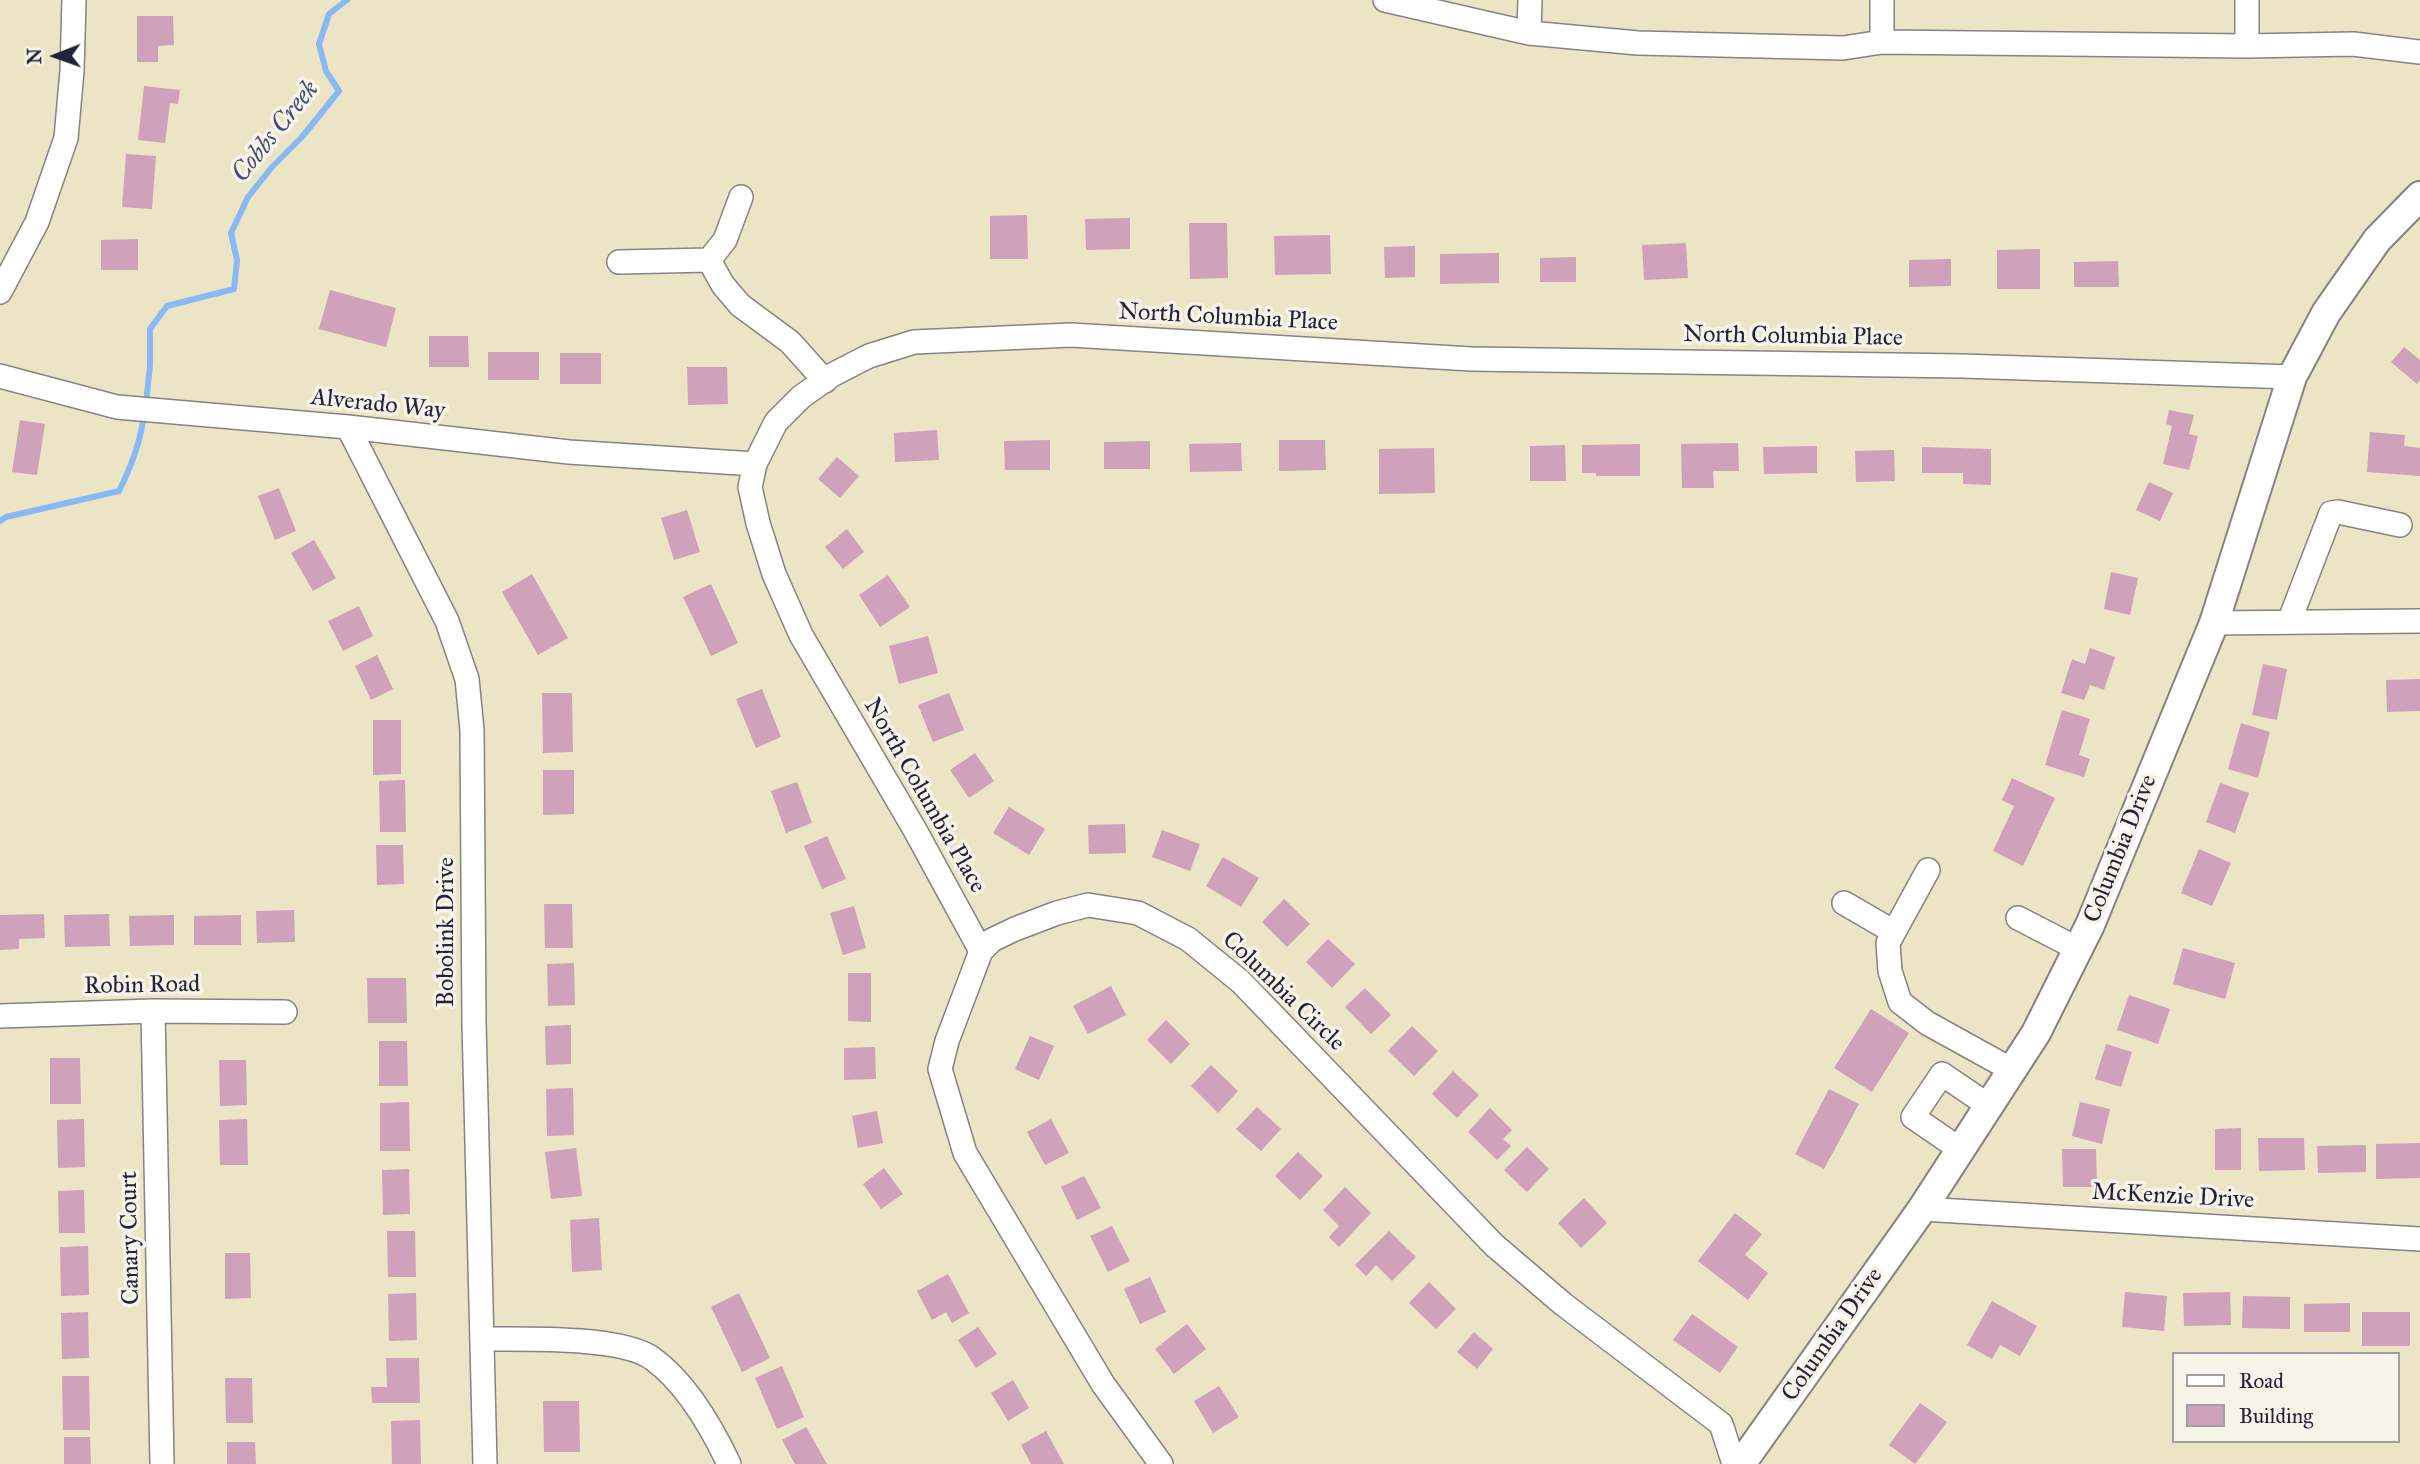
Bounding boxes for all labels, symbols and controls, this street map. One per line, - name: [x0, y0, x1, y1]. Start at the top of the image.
- north arrow: [21, 21, 91, 91]
- text: N: [23, 48, 46, 65]
- water label: Cobbs Creek: [226, 75, 326, 189]
- street label: North Columbia Place: [1117, 298, 1339, 338]
- street label: North Columbia Place: [1683, 321, 1903, 353]
- street label: Alverado Way: [309, 384, 447, 426]
- street label: North Columbia Place: [857, 694, 991, 898]
- street label: Columbia Drive: [2078, 771, 2164, 927]
- street label: Bobolink Drive: [433, 857, 461, 1007]
- street label: Columbia Circle: [1216, 926, 1350, 1058]
- street label: Robin Road: [84, 971, 200, 1001]
- street label: Canary Court: [115, 1171, 147, 1305]
- street label: McKenzie Drive: [2091, 1178, 2255, 1216]
- street label: Columbia Drive: [1776, 1263, 1890, 1407]
- legend: [2172, 1352, 2399, 1443]
- text: Road: [2239, 1368, 2284, 1394]
- text: Building: [2239, 1403, 2313, 1429]

